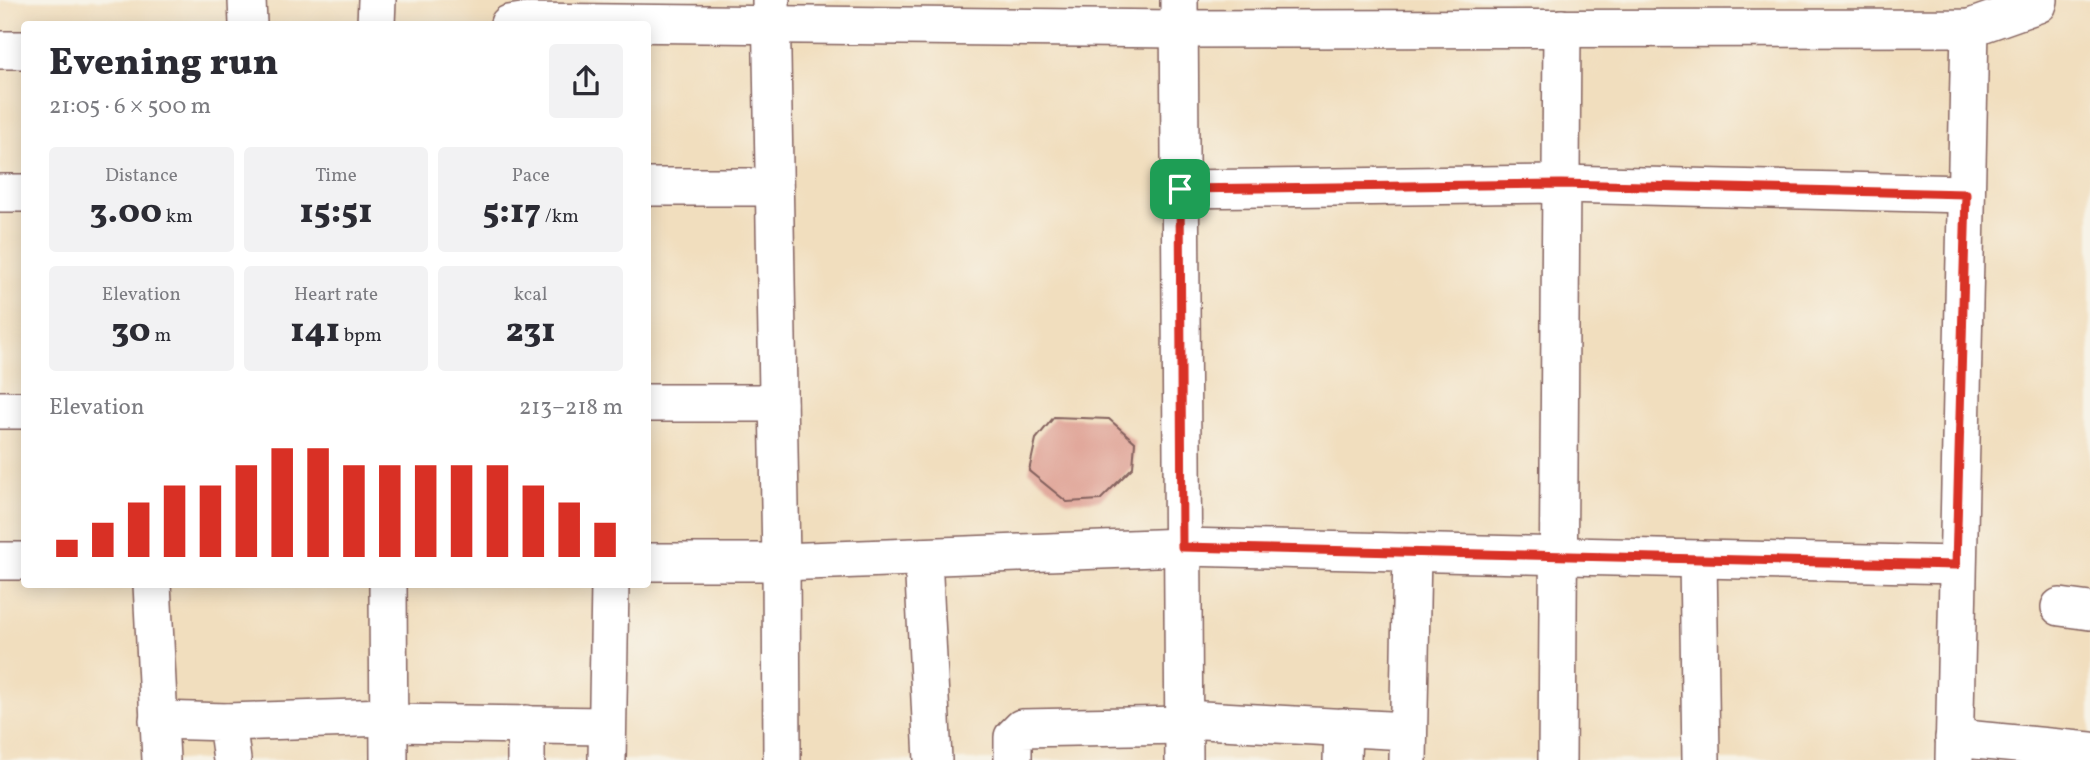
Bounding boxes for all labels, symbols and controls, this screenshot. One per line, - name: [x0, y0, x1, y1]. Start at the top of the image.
- text: Evening run: [49, 38, 279, 91]
- button: share: [549, 44, 623, 118]
- text: 21:05 · 6 × 500 m: [49, 91, 211, 123]
- pin: [1150, 159, 1210, 219]
- text: Distance: [105, 163, 178, 189]
- text: Time: [315, 163, 357, 189]
- text: Pace: [512, 163, 550, 189]
- icon: arrive: [1161, 170, 1199, 208]
- text: 3.00: [90, 189, 162, 237]
- text: 15:51: [300, 189, 372, 237]
- text: 5:17: [483, 189, 541, 237]
- text: km: [162, 204, 193, 230]
- text: /km: [541, 204, 579, 230]
- text: Elevation: [102, 282, 181, 308]
- text: Heart rate: [294, 282, 378, 308]
- text: kcal: [514, 282, 548, 308]
- text: 30: [111, 308, 151, 356]
- text: 141: [290, 308, 340, 356]
- text: 231: [506, 308, 556, 356]
- text: m: [151, 323, 171, 349]
- text: bpm: [340, 323, 382, 349]
- text: Elevation: [49, 392, 145, 424]
- text: 213–218 m: [519, 392, 623, 424]

